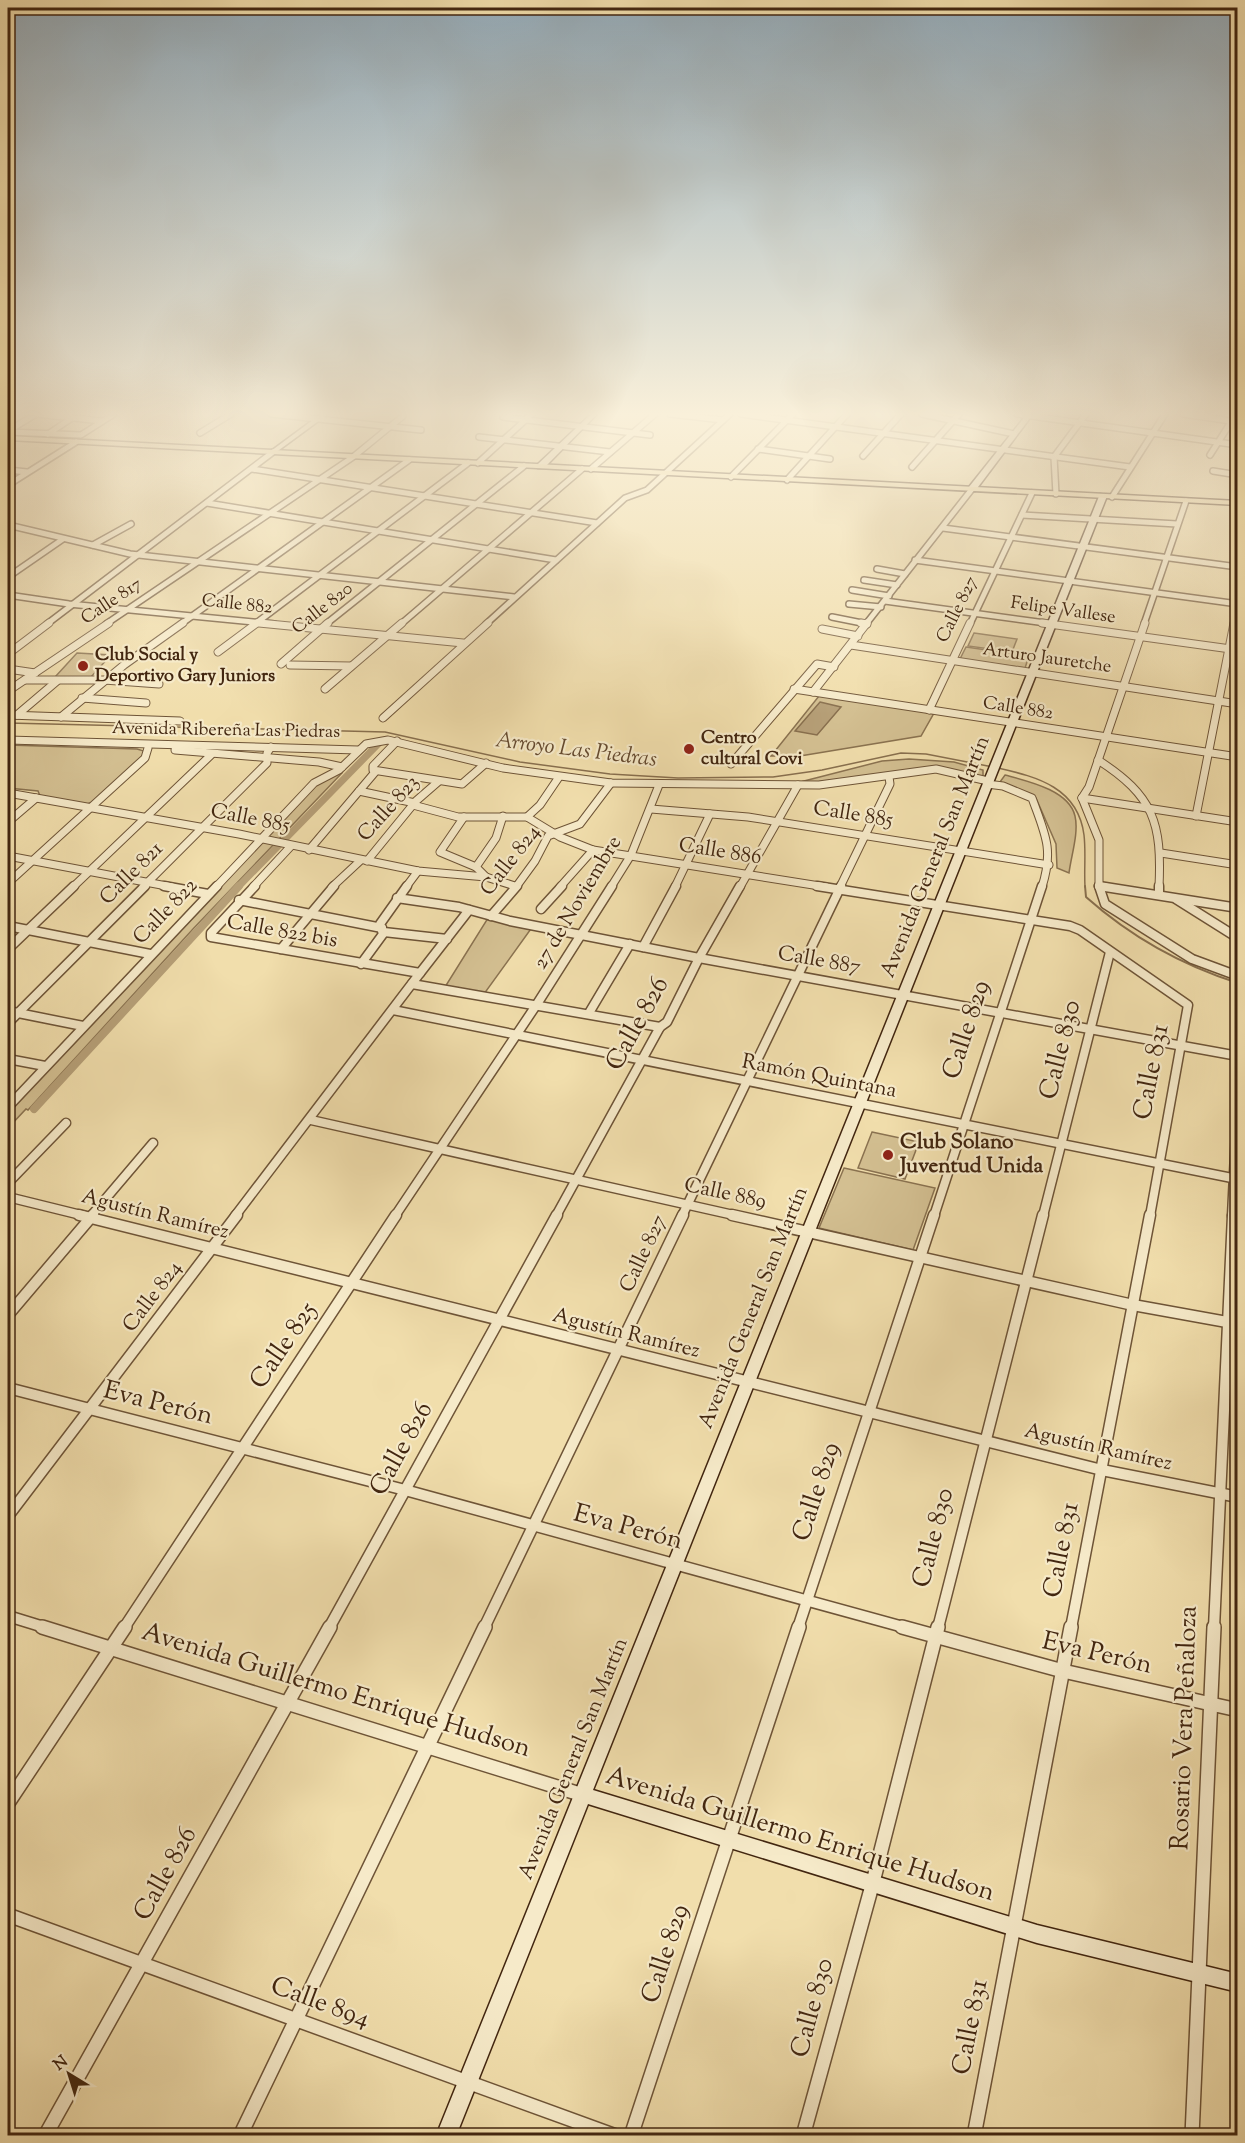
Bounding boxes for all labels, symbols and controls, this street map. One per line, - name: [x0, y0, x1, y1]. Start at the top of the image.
- street label: Calle 817: [76, 572, 148, 632]
- street label: Calle 827: [931, 572, 985, 648]
- street label: Calle 820: [287, 577, 359, 641]
- street label: Calle 882: [200, 588, 274, 622]
- street label: Felipe Vallese: [1009, 591, 1117, 631]
- street label: Arturo Jauretche: [981, 637, 1113, 681]
- place label: Club Social y Deportivo Gary Juniors: [95, 643, 275, 690]
- marker: Club Social y Deportivo Gary Juniors: [76, 659, 90, 673]
- street label: Calle 882: [981, 691, 1056, 727]
- street label: Avenida Ribereña Las Piedras: [112, 716, 340, 746]
- water label: Arroyo Las Piedras: [494, 725, 658, 777]
- place label: Centro cultural Covi: [701, 726, 804, 773]
- street label: Avenida General San Martín: [874, 732, 998, 982]
- marker: Centro cultural Covi: [682, 742, 696, 756]
- street label: Calle 823: [351, 769, 427, 849]
- street label: Calle 885: [811, 794, 895, 836]
- street label: Calle 885: [208, 797, 292, 841]
- street label: Calle 824: [474, 819, 548, 903]
- street label: 27 de Noviembre: [526, 831, 630, 975]
- street label: Calle 886: [676, 831, 764, 873]
- street label: Calle 821: [93, 835, 171, 913]
- street label: Calle 822: [127, 872, 205, 952]
- street label: Calle 822 bis: [224, 907, 340, 957]
- street label: Calle 887: [775, 939, 863, 983]
- street label: Calle 826: [597, 970, 679, 1078]
- street label: Calle 829: [934, 976, 1000, 1084]
- street label: Calle 830: [1031, 996, 1091, 1104]
- street label: Calle 831: [1125, 1021, 1179, 1123]
- street label: Ramón Quintana: [739, 1047, 899, 1107]
- place label: Club Solano Juventud Unida: [898, 1128, 1043, 1182]
- marker: Club Solano Juventud Unida: [881, 1148, 895, 1162]
- street label: Calle 889: [681, 1171, 769, 1217]
- street label: Agustín Ramírez: [78, 1182, 232, 1248]
- street label: Avenida General San Martín: [692, 1183, 816, 1433]
- street label: Calle 827: [613, 1210, 675, 1298]
- street label: Calle 824: [116, 1255, 190, 1339]
- street label: Calle 825: [241, 1295, 327, 1397]
- street label: Agustín Ramírez: [549, 1301, 703, 1367]
- street label: Eva Perón: [99, 1373, 217, 1435]
- street label: Calle 826: [361, 1395, 443, 1503]
- street label: Agustín Ramírez: [1021, 1416, 1175, 1480]
- street label: Calle 829: [784, 1438, 850, 1546]
- street label: Calle 830: [904, 1484, 964, 1592]
- street label: Eva Perón: [569, 1496, 687, 1560]
- street label: Calle 831: [1035, 1499, 1089, 1601]
- street label: Rosario Vera Peñaloza: [1162, 1605, 1208, 1851]
- street label: Avenida Guillermo Enrique Hudson: [137, 1614, 535, 1768]
- street label: Eva Perón: [1038, 1623, 1156, 1685]
- street label: Avenida General San Martín: [512, 1634, 636, 1884]
- street label: Avenida Guillermo Enrique Hudson: [601, 1758, 999, 1912]
- street label: Calle 826: [125, 1820, 207, 1928]
- street label: Calle 829: [633, 1900, 699, 2008]
- street label: Calle 830: [782, 1954, 844, 2062]
- street label: Calle 894: [265, 1968, 375, 2038]
- street label: Calle 831: [944, 1976, 998, 2078]
- north arrow: [39, 2044, 99, 2104]
- text: N: [49, 2051, 74, 2077]

